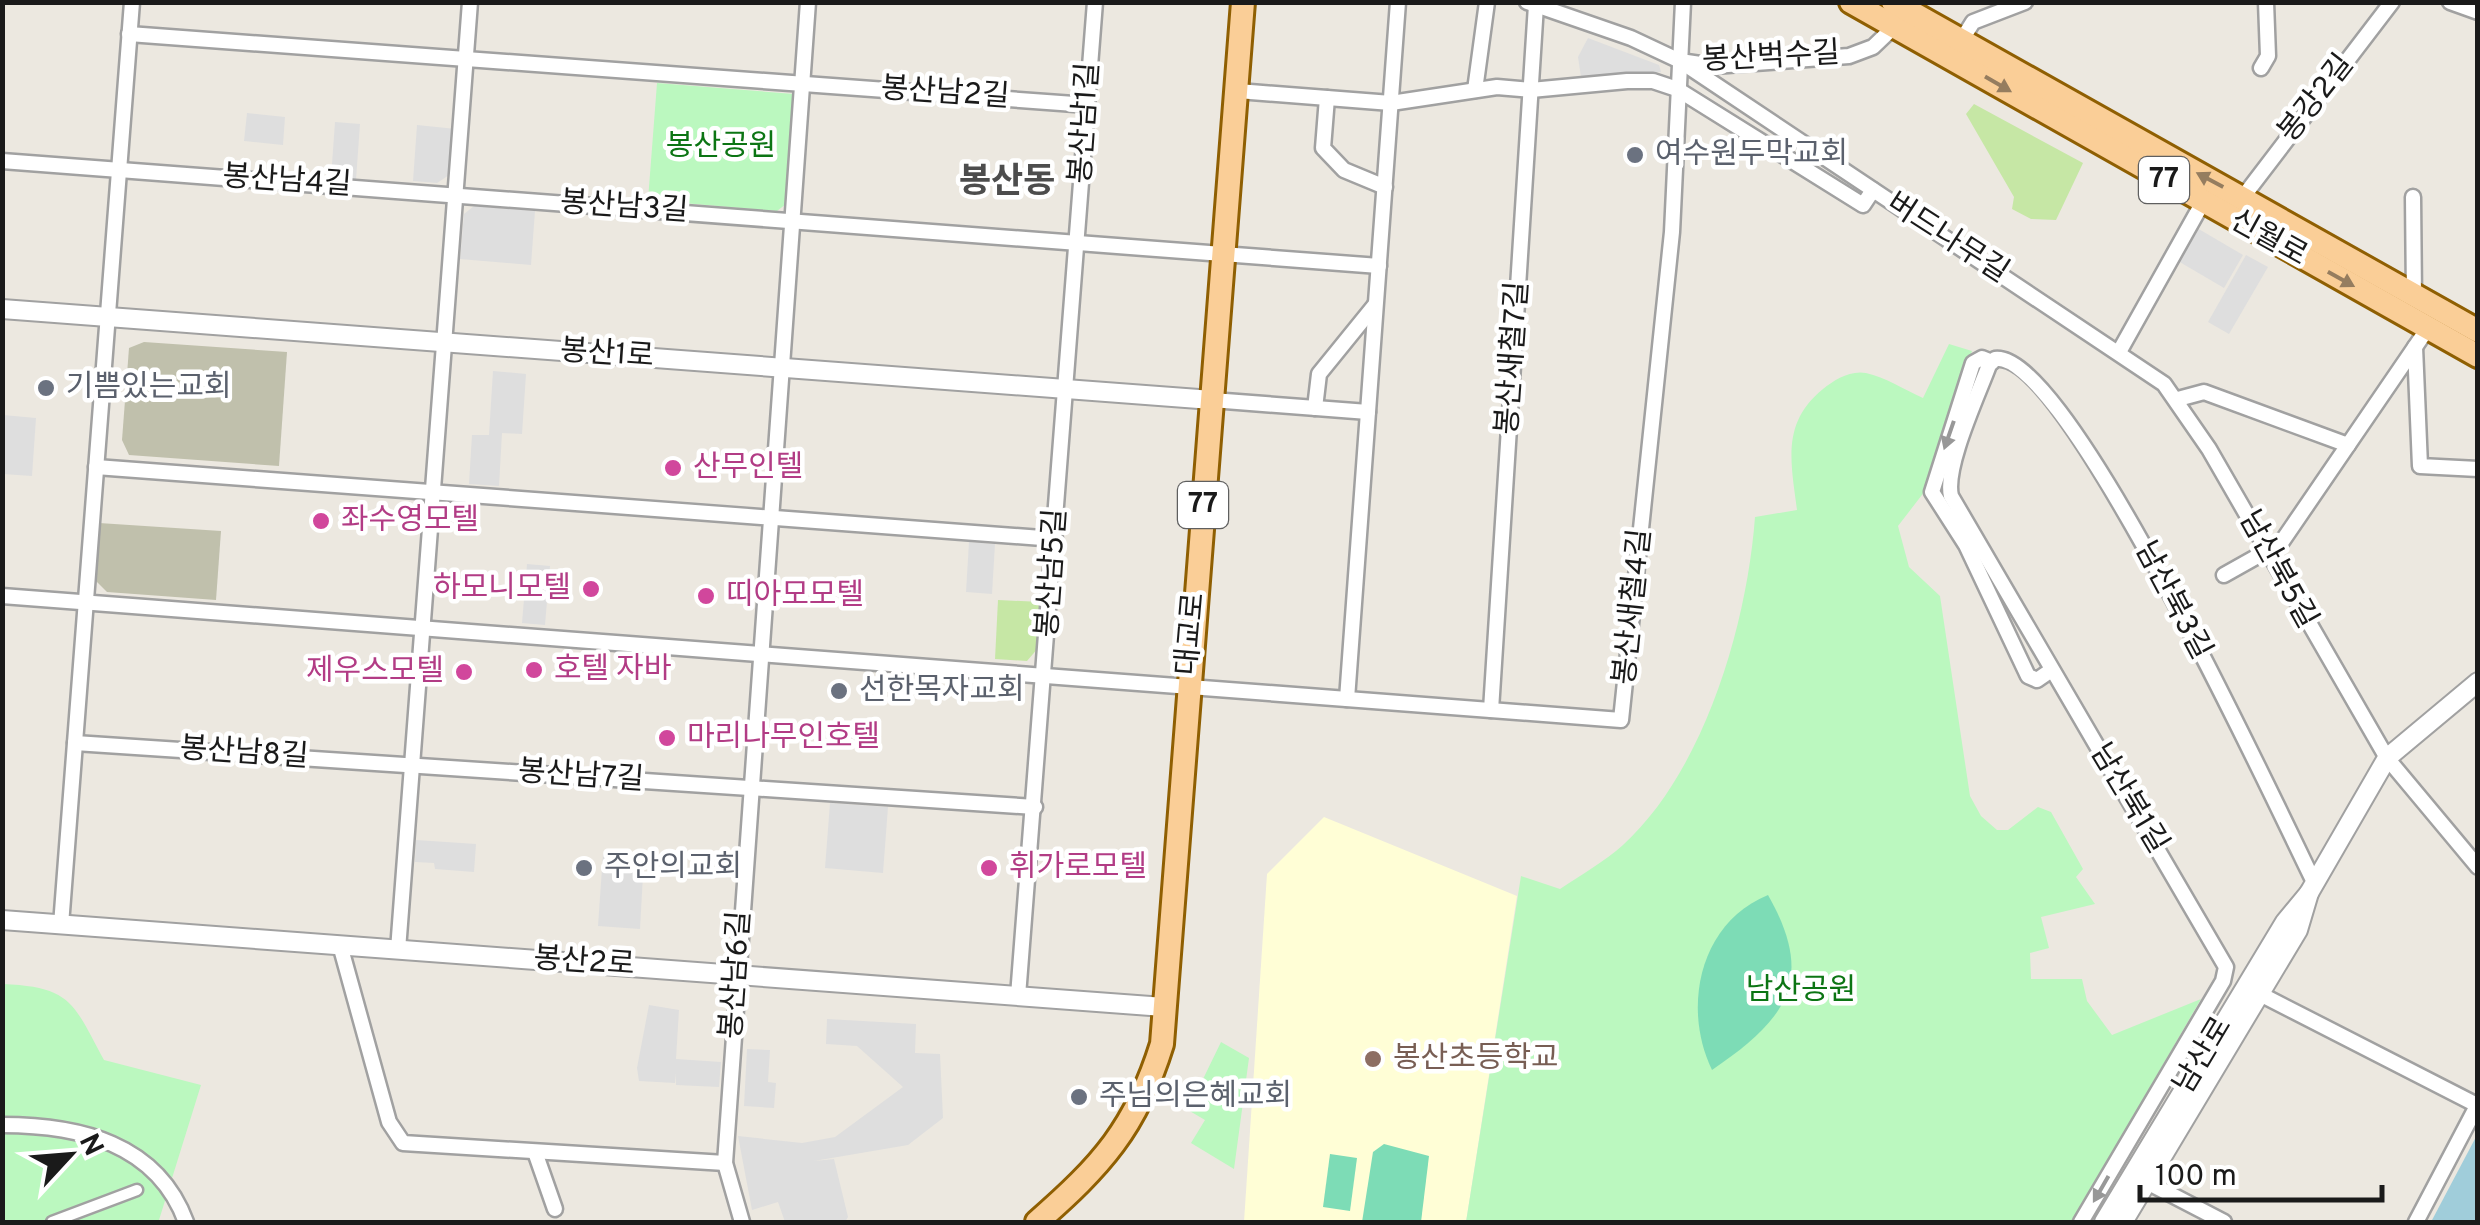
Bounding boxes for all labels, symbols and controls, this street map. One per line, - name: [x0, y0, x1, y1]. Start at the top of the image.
- street label: 봉산벅수길: [1701, 36, 1841, 80]
- street label: 봉강2길: [2271, 48, 2363, 150]
- street label: 봉산남1길: [1063, 61, 1109, 185]
- street label: 봉산남2길: [879, 71, 1011, 117]
- one-way arrow: [1984, 75, 2012, 92]
- park label: 봉산공원: [666, 129, 776, 166]
- place label: 여수원두막교회: [1655, 137, 1848, 174]
- marker: 여수원두막교회: [1624, 144, 1646, 166]
- road number: 77: [2139, 157, 2189, 203]
- street label: 봉산남4길: [221, 159, 353, 205]
- district label: 봉산동: [959, 161, 1055, 205]
- one-way arrow: [2195, 172, 2224, 189]
- street label: 봉산남3길: [559, 185, 689, 231]
- street label: 버드나무길: [1879, 186, 2015, 292]
- street label: 신월로: [2223, 203, 2313, 275]
- one-way arrow: [2327, 270, 2355, 288]
- street label: 봉산새철7길: [1490, 280, 1538, 436]
- street label: 봉산1로: [559, 333, 655, 377]
- place label: 기쁨있는교회: [66, 370, 232, 407]
- marker: 기쁨있는교회: [35, 377, 57, 399]
- one-way arrow: [1941, 420, 1956, 450]
- place label: 산무인텔: [693, 450, 803, 487]
- marker: 산무인텔: [662, 457, 684, 479]
- road number: 77: [1178, 482, 1228, 528]
- place label: 좌수영모텔: [341, 503, 479, 540]
- street label: 남산북5길: [2230, 505, 2324, 635]
- street label: 봉산남5길: [1030, 507, 1076, 639]
- marker: 좌수영모텔: [310, 510, 332, 532]
- street label: 봉산새철4길: [1607, 527, 1661, 687]
- street label: 남산북3길: [2126, 536, 2218, 666]
- place label: 하모니모텔: [433, 571, 571, 608]
- marker: 하모니모텔: [580, 578, 602, 600]
- place label: 띠아모모텔: [726, 578, 864, 615]
- marker: 띠아모모텔: [695, 585, 717, 607]
- street label: 대교로: [1170, 591, 1214, 677]
- place label: 호텔 자바: [554, 652, 672, 689]
- place label: 제우스모텔: [306, 654, 444, 691]
- marker: 호텔 자바: [523, 659, 545, 681]
- marker: 제우스모텔: [453, 661, 475, 683]
- place label: 선한목자교회: [859, 673, 1025, 710]
- marker: 선한목자교회: [828, 680, 850, 702]
- place label: 마리나무인호텔: [687, 720, 880, 757]
- marker: 마리나무인호텔: [656, 727, 678, 749]
- street label: 봉산남8길: [178, 731, 310, 777]
- street label: 남산북1길: [2081, 737, 2175, 861]
- street label: 봉산남7길: [517, 754, 645, 800]
- place label: 주안의교회: [604, 850, 742, 887]
- place label: 휘가로모텔: [1009, 850, 1147, 887]
- marker: 주안의교회: [573, 857, 595, 879]
- marker: 휘가로모텔: [978, 857, 1000, 879]
- street label: 봉산남6길: [714, 910, 760, 1040]
- street label: 봉산2로: [532, 941, 636, 985]
- park label: 남산공원: [1746, 973, 1856, 1010]
- street label: 남산로: [2167, 1011, 2241, 1101]
- place label: 봉산초등학교: [1393, 1041, 1559, 1078]
- marker: 봉산초등학교: [1362, 1048, 1384, 1070]
- place label: 주님의은혜교회: [1099, 1079, 1292, 1116]
- marker: 주님의은혜교회: [1068, 1086, 1090, 1108]
- north arrow: [20, 1105, 120, 1205]
- text: N: [69, 1128, 110, 1162]
- scale bar: [2140, 1140, 2382, 1202]
- text: 100 m: [2155, 1159, 2237, 1196]
- one-way arrow: [2092, 1175, 2110, 1203]

